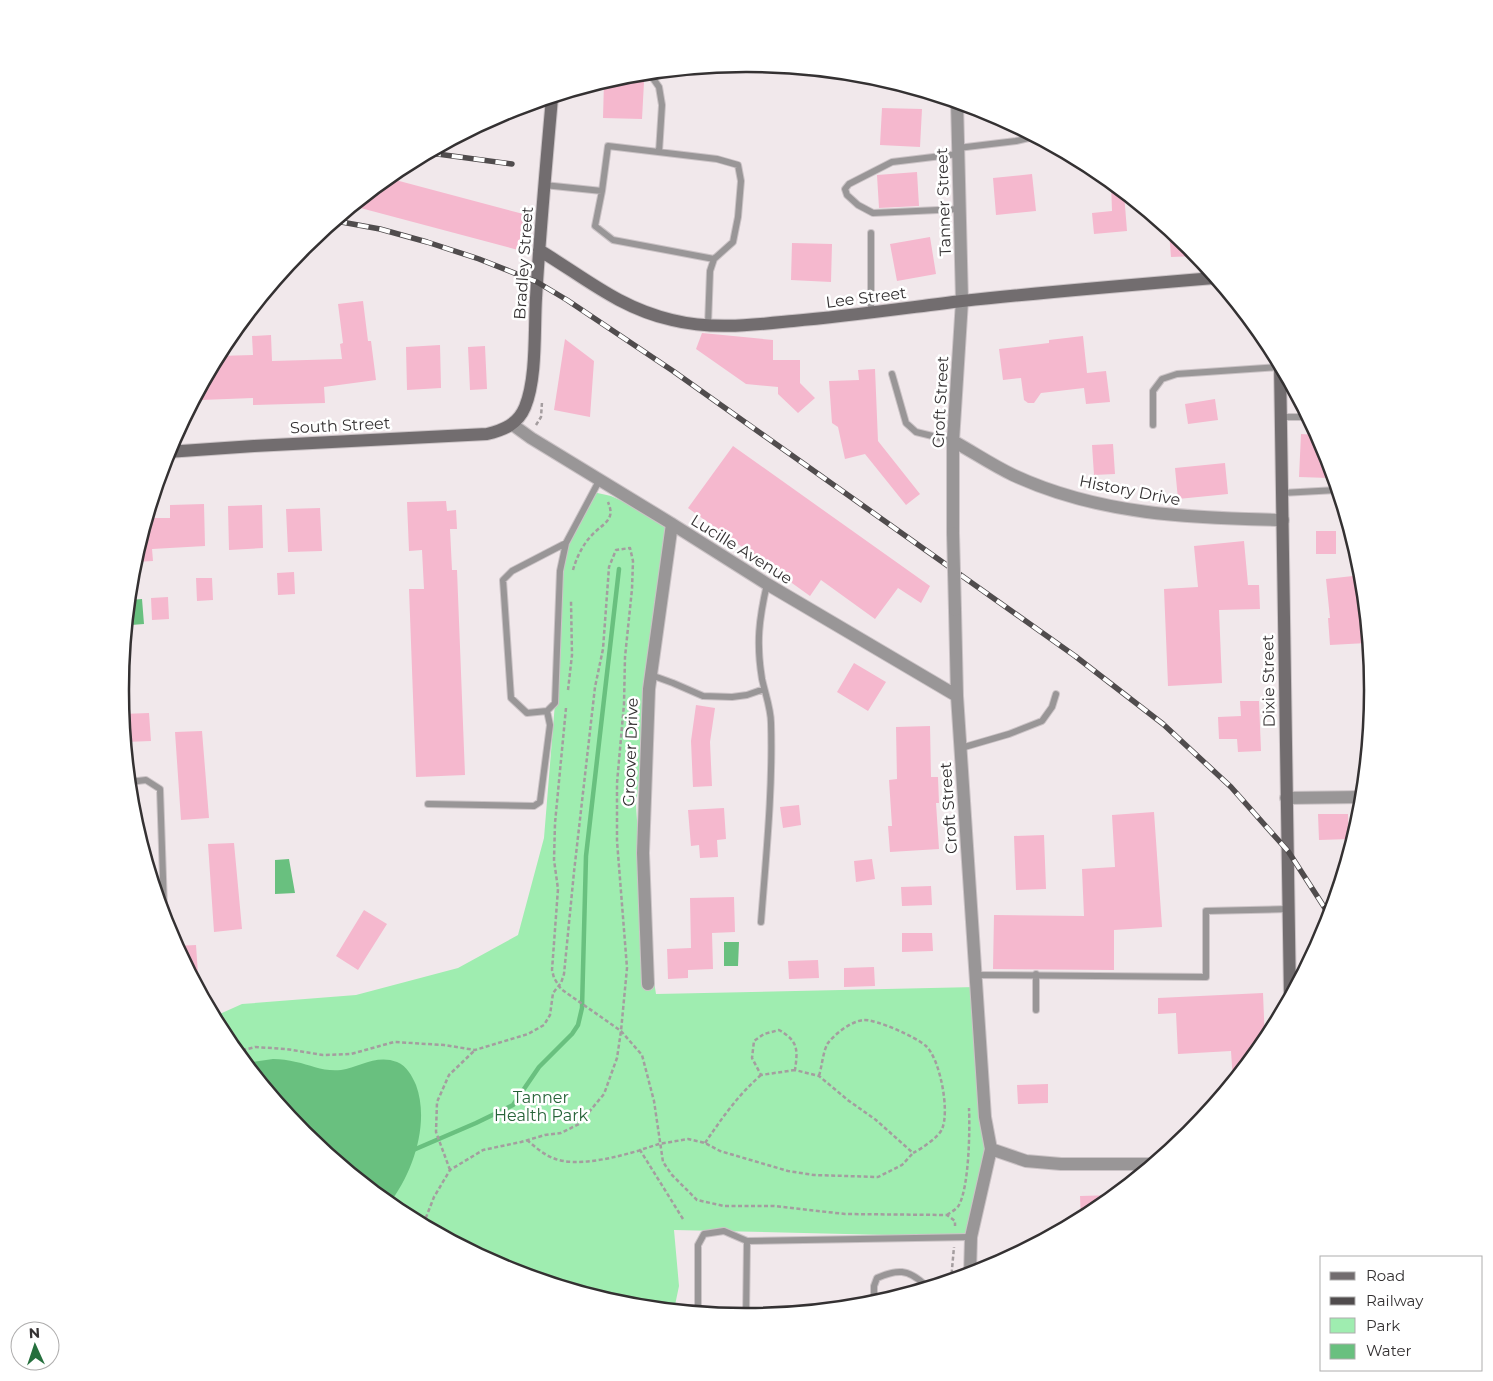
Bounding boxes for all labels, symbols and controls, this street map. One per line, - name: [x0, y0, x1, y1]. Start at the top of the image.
- street label: Tanner Street: [932, 147, 955, 257]
- street label: Bradley Street: [510, 205, 537, 320]
- street label: Lee Street: [825, 283, 908, 312]
- street label: Croft Street: [929, 355, 952, 448]
- street label: South Street: [289, 413, 391, 438]
- street label: History Drive: [1078, 471, 1182, 510]
- street label: Lucille Avenue: [687, 511, 796, 588]
- street label: Dixie Street: [1258, 634, 1279, 727]
- street label: Groover Drive: [619, 697, 642, 807]
- street label: Croft Street: [936, 761, 961, 855]
- park label: Tanner Health Park: [494, 1088, 588, 1125]
- legend: [1320, 1256, 1483, 1371]
- text: Road: [1366, 1266, 1405, 1285]
- text: Railway: [1366, 1291, 1424, 1310]
- text: Park: [1366, 1316, 1400, 1335]
- north arrow: [10, 1321, 60, 1371]
- text: N: [28, 1324, 40, 1342]
- text: Water: [1366, 1341, 1412, 1360]

